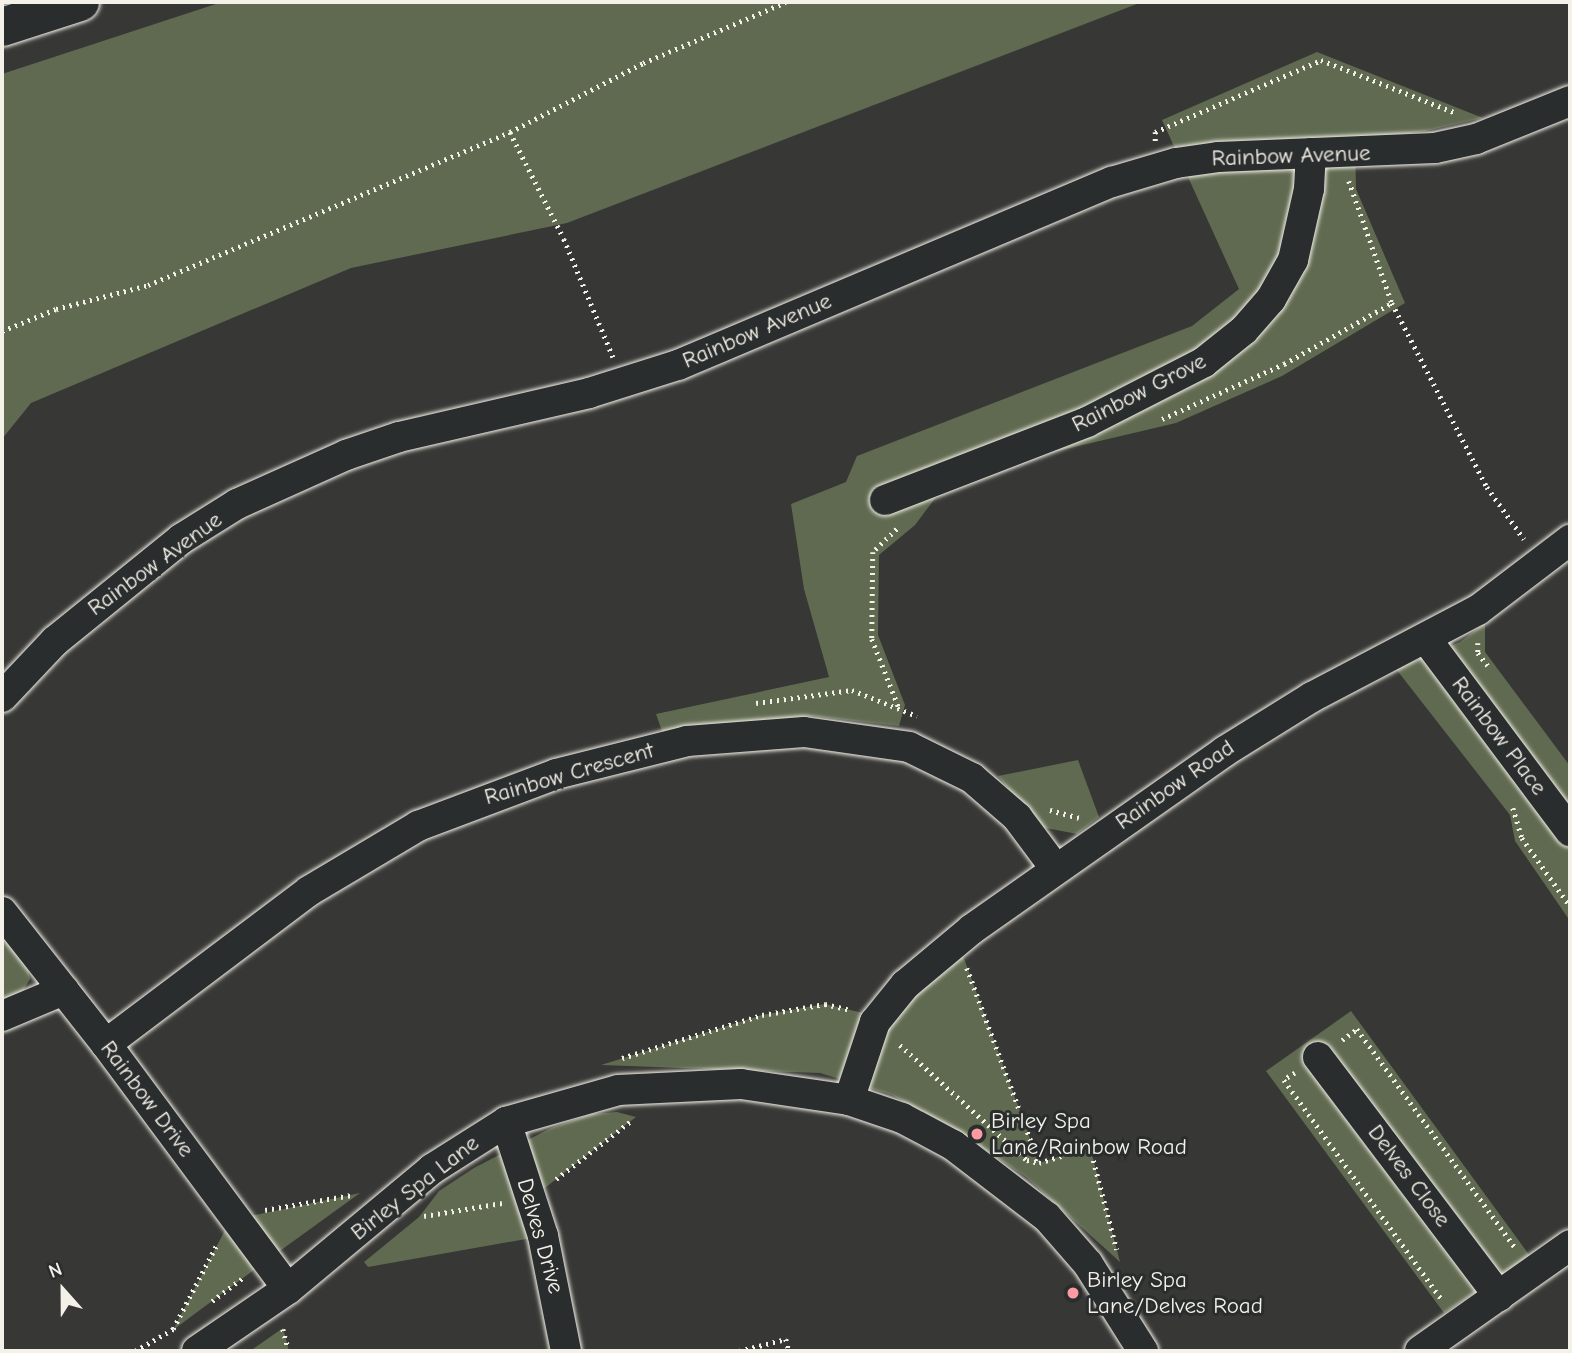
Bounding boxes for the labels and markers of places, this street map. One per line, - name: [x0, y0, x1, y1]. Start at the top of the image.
- place label: Birley Spa Lane/Rainbow Road: [991, 1107, 1187, 1161]
- marker: Birley Spa Lane/Rainbow Road: [969, 1126, 985, 1142]
- place label: Birley Spa Lane/Delves Road: [1087, 1266, 1263, 1320]
- marker: Birley Spa Lane/Delves Road: [1065, 1285, 1081, 1301]

